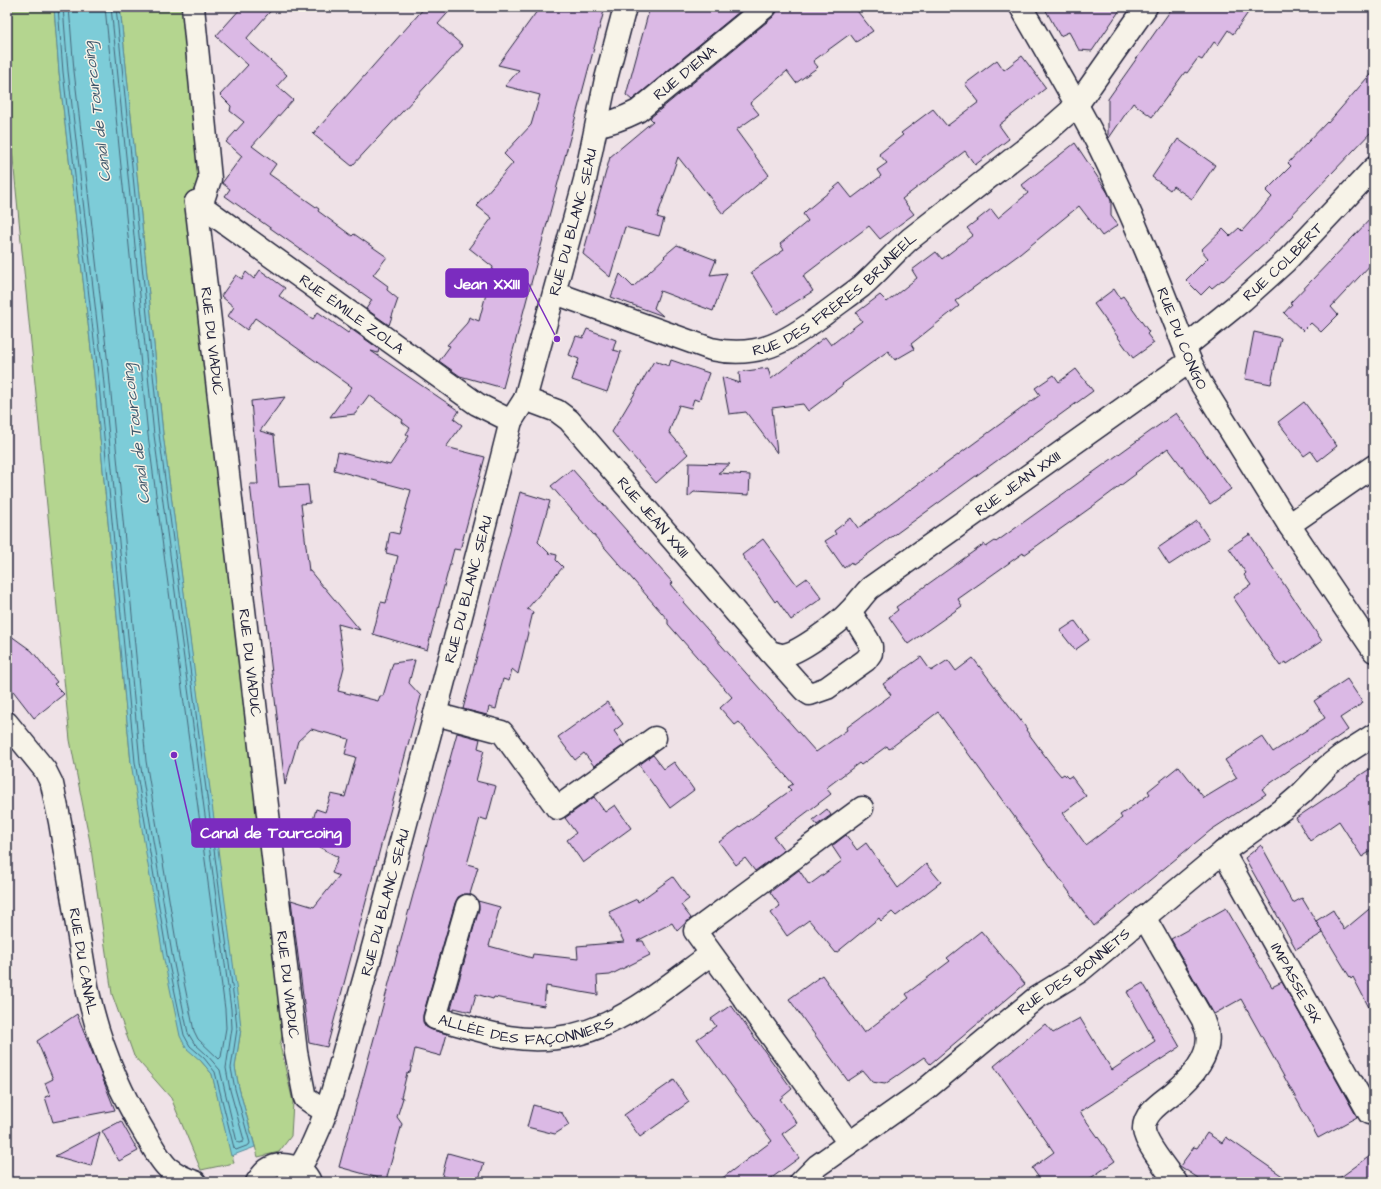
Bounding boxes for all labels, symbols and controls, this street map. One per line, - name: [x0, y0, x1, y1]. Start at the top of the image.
- water label: Canal de Tourcoing: [77, 38, 118, 183]
- street label: RUE D'IENA: [649, 41, 722, 105]
- street label: RUE DU BLANC SEAU: [544, 147, 602, 298]
- street label: RUE COLBERT: [1238, 218, 1329, 306]
- street label: RUE DES FRÈRES BRUNEEL: [750, 227, 922, 362]
- callout: Jean XXIII: [446, 269, 528, 297]
- street label: RUE ÉMILE ZOLA: [295, 270, 409, 360]
- text: Jean XXIII: [453, 273, 520, 295]
- street label: RUE DU CONGO: [1151, 284, 1212, 394]
- street label: RUE DU VIADUC: [195, 286, 229, 396]
- water label: Canal de Tourcoing: [116, 360, 157, 505]
- street label: RUE JEAN XXIII: [971, 446, 1065, 521]
- street label: RUE JEAN XXIII: [612, 473, 694, 563]
- street label: RUE DU BLANC SEAU: [439, 513, 498, 665]
- street label: RUE DU VIADUC: [233, 608, 267, 718]
- callout: Canal de Tourcoing: [192, 819, 350, 847]
- text: Canal de Tourcoing: [200, 822, 343, 846]
- street label: RUE DU BLANC SEAU: [356, 826, 415, 978]
- street label: RUE DU CANAL: [63, 906, 103, 1017]
- street label: RUE DES BONNETS: [1013, 923, 1135, 1020]
- street label: RUE DU VIADUC: [271, 930, 304, 1040]
- street label: IMPASSE SIX: [1265, 939, 1327, 1027]
- street label: ALLÉE DES FAÇONNIERS: [438, 1005, 618, 1027]
- text: ALLÉE DES FAÇONNIERS: [436, 1009, 618, 1050]

